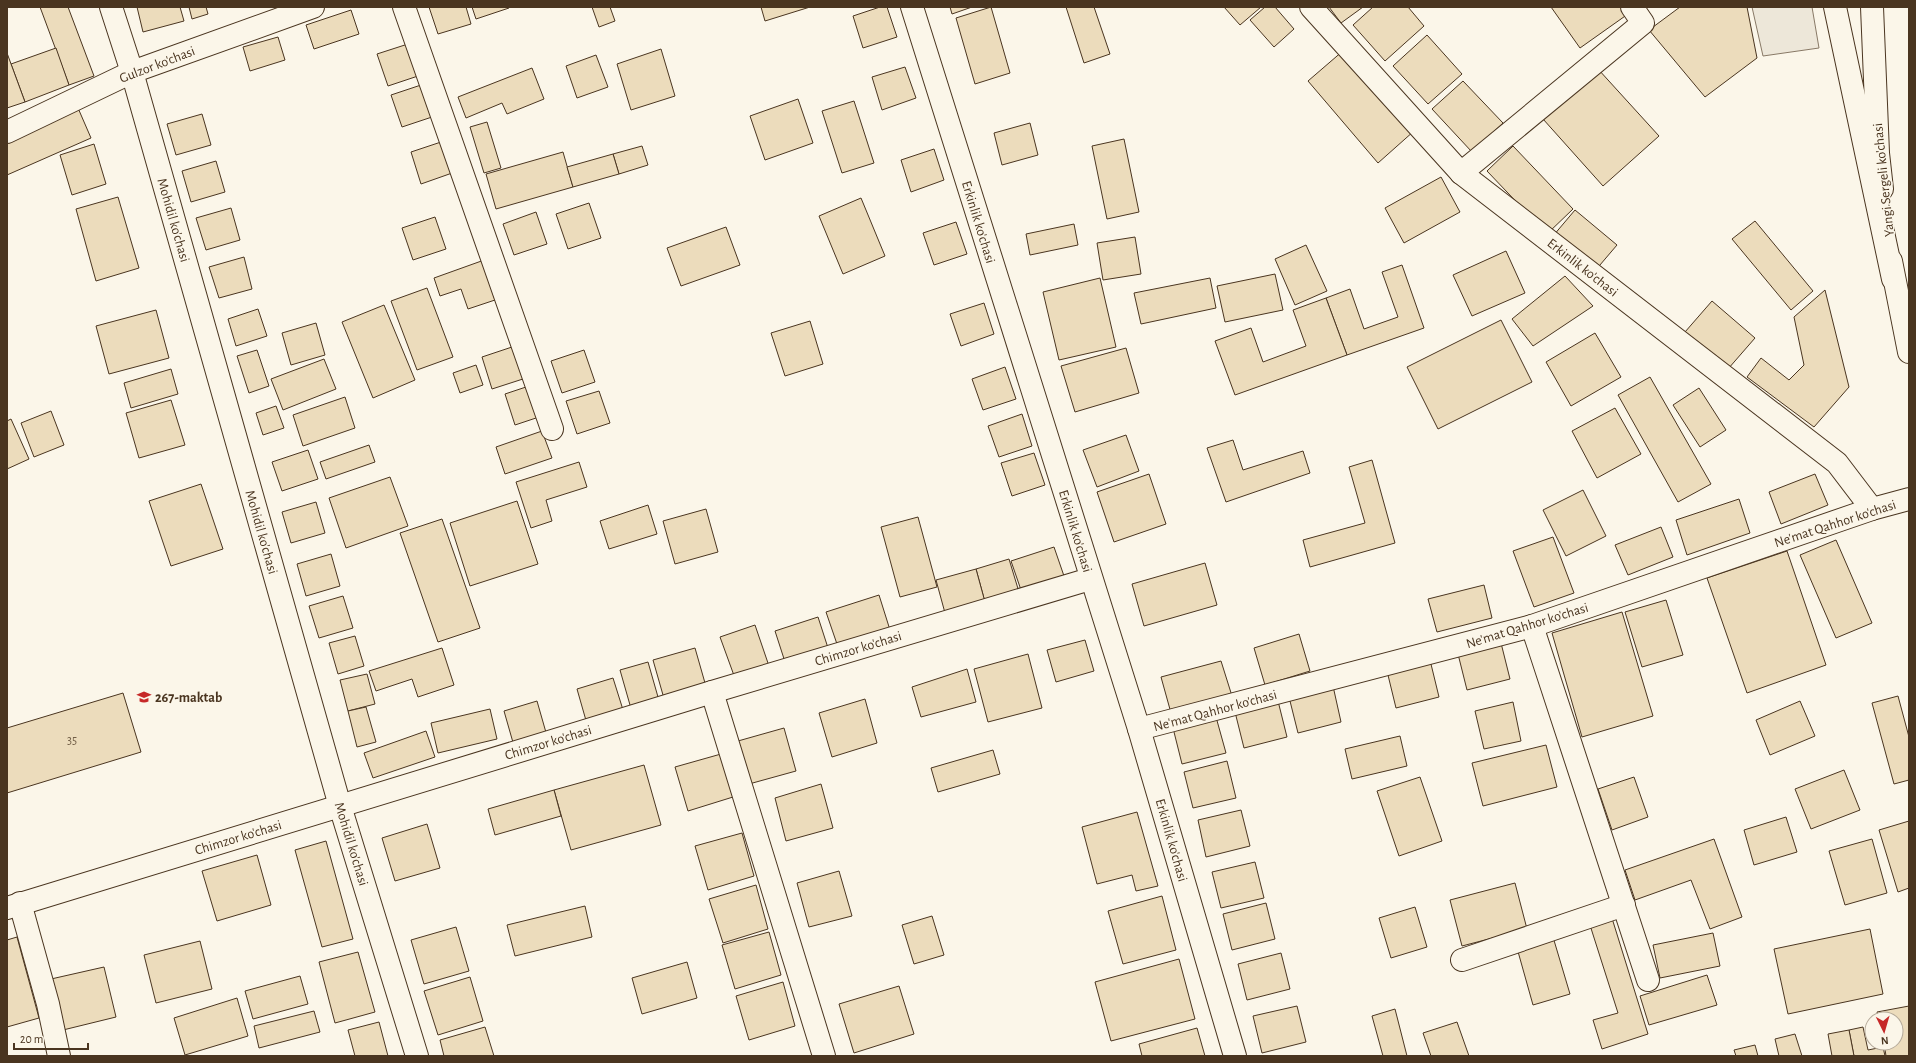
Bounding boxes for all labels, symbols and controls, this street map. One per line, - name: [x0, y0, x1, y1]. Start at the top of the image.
- street label: Gulzor ko'chasi: [118, 44, 197, 86]
- street label: Yangi Sergeli ko'chasi: [1871, 122, 1897, 237]
- street label: Mohidil ko'chasi: [154, 177, 192, 264]
- street label: Erkinlik ko'chasi: [959, 179, 997, 265]
- street label: Erkinlik ko'chasi: [1544, 236, 1620, 300]
- street label: Erkinlik ko'chasi: [1056, 488, 1094, 574]
- street label: Mohidil ko'chasi: [242, 489, 280, 576]
- street label: Ne'mat Qahhor ko'chasi: [1773, 498, 1898, 550]
- street label: Ne'mat Qahhor ko'chasi: [1464, 601, 1590, 651]
- street label: Chimzor ko'chasi: [813, 629, 903, 669]
- street label: Ne'mat Qahhor ko'chasi: [1152, 688, 1279, 734]
- school or university icon: 267-maktab: [136, 689, 152, 705]
- place label: 267-maktab: [155, 691, 222, 705]
- street label: Chimzor ko'chasi: [503, 723, 593, 763]
- house number: 35: [67, 734, 77, 746]
- street label: Erkinlik ko'chasi: [1153, 797, 1190, 883]
- street label: Mohidil ko'chasi: [332, 801, 370, 888]
- street label: Chimzor ko'chasi: [193, 818, 283, 858]
- north arrow: [1864, 1011, 1904, 1051]
- scale bar: [14, 1025, 88, 1051]
- text: 20 m: [20, 1033, 43, 1045]
- text: N: [1881, 1035, 1889, 1046]

